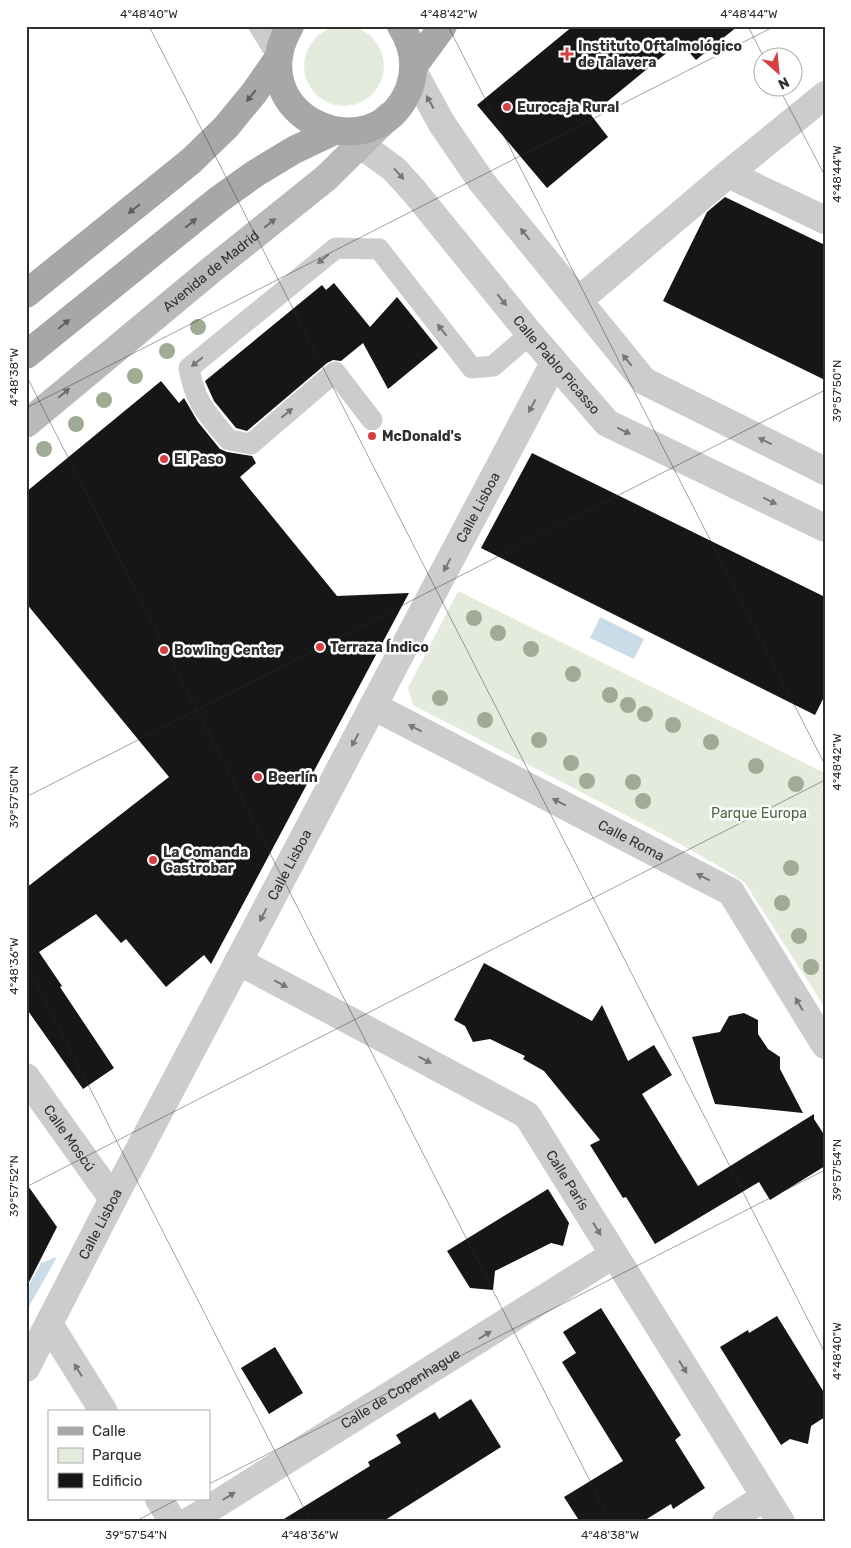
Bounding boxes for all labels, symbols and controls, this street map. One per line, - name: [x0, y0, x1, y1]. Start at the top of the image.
- text: 4°48'40"W: [120, 7, 178, 21]
- text: 4°48'42"W: [420, 7, 478, 21]
- text: 4°48'44"W: [720, 7, 778, 21]
- place label: Instituto Oftalmológico de Talavera: [578, 38, 742, 71]
- marker: Instituto Oftalmológico de Talavera: [560, 47, 574, 61]
- north arrow: [754, 48, 804, 98]
- text: N: [775, 73, 792, 93]
- one-way arrow: [245, 90, 256, 103]
- one-way arrow: [426, 95, 434, 110]
- place label: Eurocaja Rural: [517, 99, 619, 116]
- marker: Eurocaja Rural: [501, 101, 513, 113]
- text: 4°48'44"W: [830, 145, 844, 203]
- one-way arrow: [393, 168, 405, 180]
- one-way arrow: [128, 203, 141, 214]
- one-way arrow: [184, 217, 197, 228]
- one-way arrow: [263, 217, 276, 228]
- street label: Avenida de Madrid: [159, 227, 263, 316]
- one-way arrow: [519, 228, 530, 241]
- one-way arrow: [316, 254, 329, 265]
- one-way arrow: [497, 293, 508, 306]
- street label: Calle Pablo Picasso: [509, 312, 604, 418]
- one-way arrow: [57, 319, 70, 330]
- one-way arrow: [437, 323, 447, 337]
- text: 4°48'38"W: [7, 347, 21, 406]
- one-way arrow: [622, 354, 633, 367]
- one-way arrow: [191, 357, 204, 368]
- text: 39°57'50"N: [830, 360, 844, 422]
- one-way arrow: [57, 387, 69, 399]
- one-way arrow: [528, 399, 536, 414]
- one-way arrow: [280, 408, 293, 419]
- one-way arrow: [617, 427, 631, 435]
- place label: McDonald's: [382, 428, 462, 445]
- marker: McDonald's: [366, 430, 378, 442]
- one-way arrow: [758, 437, 773, 445]
- place label: El Paso: [174, 451, 224, 468]
- marker: El Paso: [158, 453, 170, 465]
- street label: Calle Lisboa: [453, 469, 504, 546]
- one-way arrow: [763, 498, 777, 506]
- one-way arrow: [443, 558, 451, 573]
- place label: Terraza Índico: [330, 638, 429, 656]
- marker: Terraza Índico: [314, 641, 326, 653]
- place label: Bowling Center: [174, 642, 282, 659]
- marker: Bowling Center: [158, 644, 170, 656]
- one-way arrow: [408, 724, 422, 732]
- one-way arrow: [351, 733, 359, 747]
- text: 4°48'42"W: [830, 733, 844, 791]
- text: 39°57'50"N: [7, 766, 21, 828]
- place label: Beerlín: [268, 769, 318, 786]
- marker: Beerlín: [252, 771, 264, 783]
- one-way arrow: [552, 798, 566, 806]
- park label: Parque Europa: [711, 805, 807, 822]
- street label: Calle Roma: [595, 816, 667, 865]
- street label: Calle Lisboa: [264, 827, 315, 903]
- place label: La Comanda Gastrobar: [163, 844, 248, 877]
- marker: La Comanda Gastrobar: [147, 854, 159, 866]
- one-way arrow: [696, 873, 711, 881]
- one-way arrow: [259, 907, 267, 922]
- text: 4°48'36"W: [7, 937, 21, 995]
- one-way arrow: [274, 980, 289, 988]
- one-way arrow: [795, 997, 804, 1010]
- one-way arrow: [417, 1056, 432, 1064]
- street label: Calle Moscú: [40, 1102, 99, 1175]
- text: 39°57'54"N: [830, 1139, 844, 1201]
- street label: Calle París: [542, 1147, 592, 1213]
- text: 39°57'52"N: [7, 1155, 21, 1217]
- street label: Calle Lisboa: [75, 1186, 126, 1263]
- one-way arrow: [593, 1222, 602, 1235]
- text: 4°48'40"W: [830, 1322, 844, 1380]
- one-way arrow: [479, 1331, 492, 1340]
- street label: Calle de Copenhague: [338, 1345, 464, 1433]
- one-way arrow: [679, 1360, 688, 1373]
- one-way arrow: [73, 1364, 83, 1377]
- legend: [48, 1410, 210, 1500]
- text: Calle: [92, 1422, 126, 1440]
- text: Parque: [92, 1446, 142, 1464]
- text: Edificio: [92, 1472, 142, 1490]
- one-way arrow: [223, 1491, 236, 1501]
- text: 39°57'54"N: [105, 1528, 167, 1542]
- text: 4°48'36"W: [281, 1528, 339, 1542]
- text: 4°48'38"W: [581, 1528, 640, 1542]

